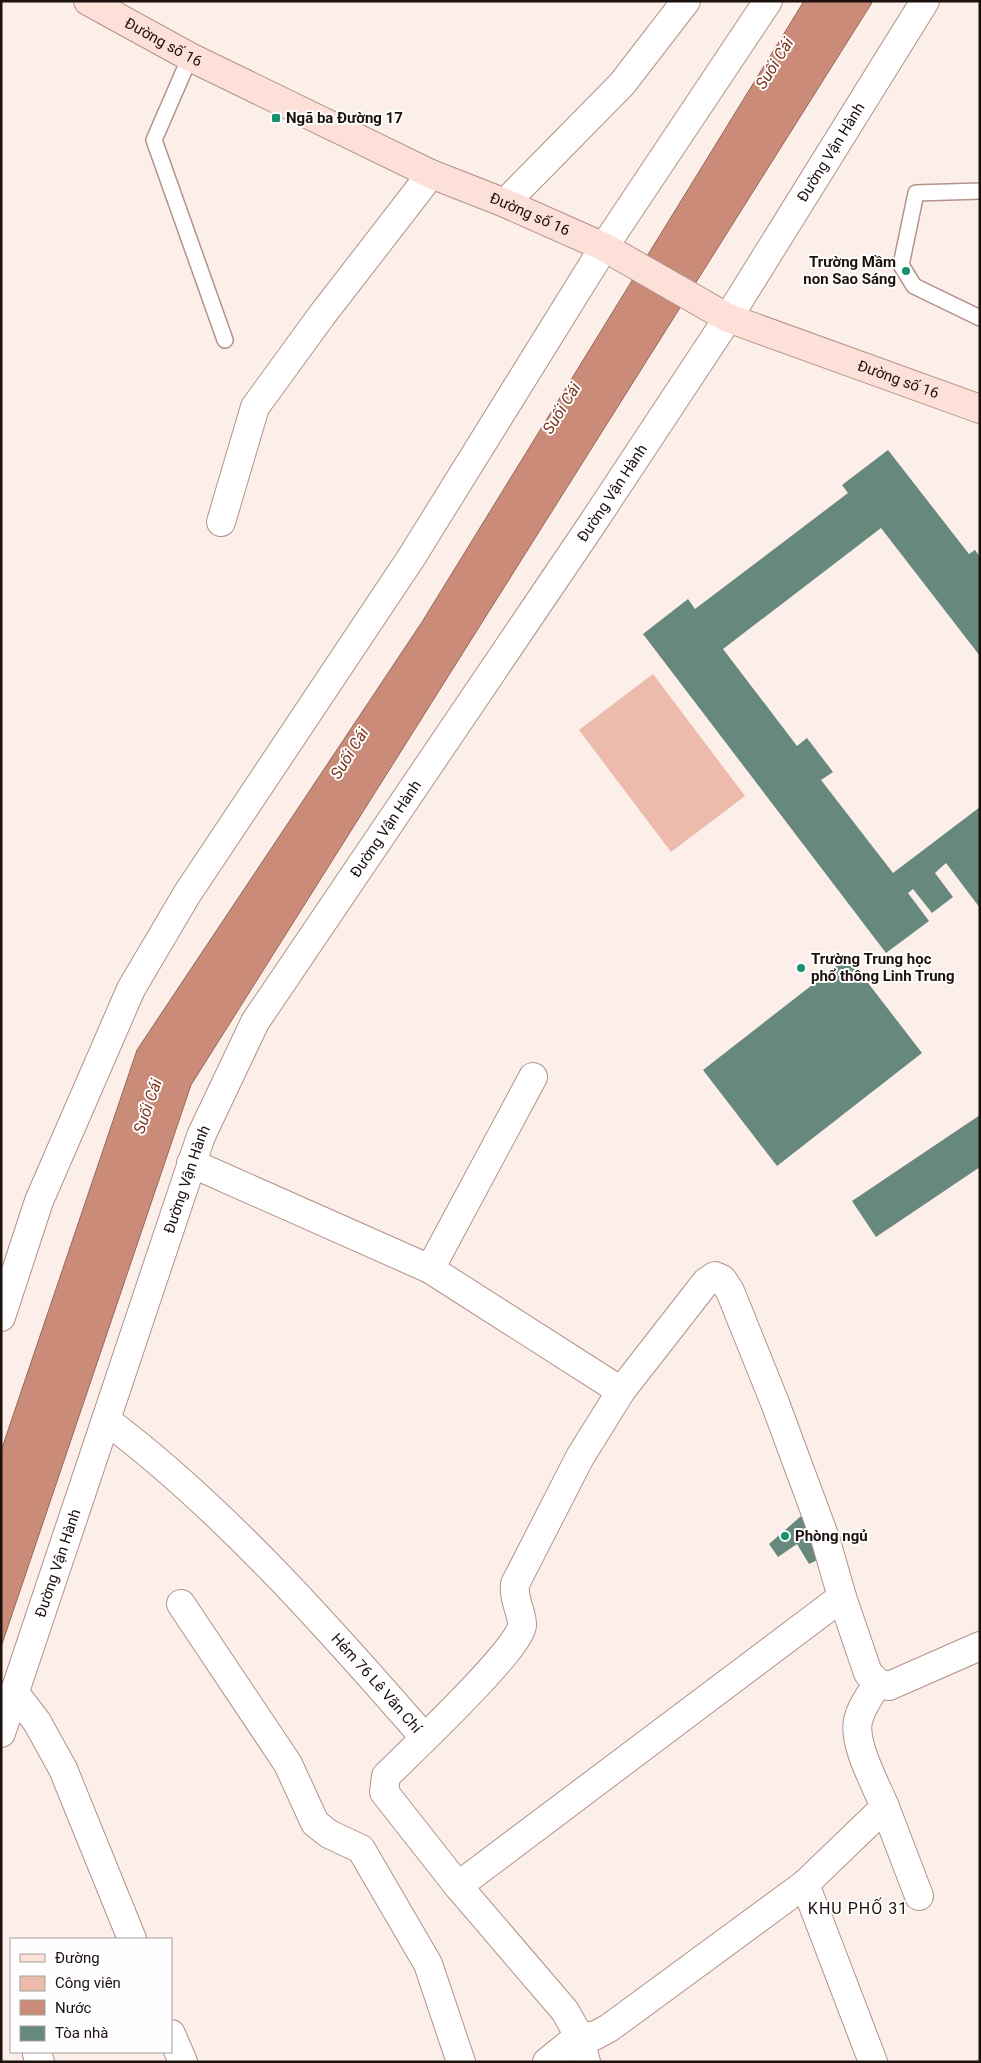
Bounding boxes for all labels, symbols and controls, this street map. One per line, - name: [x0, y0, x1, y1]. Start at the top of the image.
- street label: Đường số 16: [122, 14, 205, 70]
- water label: Suối Cái: [751, 34, 798, 92]
- street label: Đường Vận Hành: [793, 99, 869, 205]
- place label: Ngã ba Đường 17: [286, 109, 403, 127]
- marker: Ngã ba Đường 17: [270, 112, 282, 124]
- street label: Đường số 16: [487, 189, 573, 240]
- place label: Trường Mầm non Sao Sáng: [803, 253, 896, 288]
- marker: Trường Mầm non Sao Sáng: [900, 265, 912, 277]
- street label: Đường số 16: [855, 357, 941, 402]
- water label: Suối Cái: [538, 379, 585, 437]
- street label: Đường Vận Hành: [574, 441, 651, 545]
- water label: Suối Cái: [326, 724, 373, 782]
- street label: Đường Vận Hành: [347, 777, 425, 881]
- place label: Trường Trung học phổ thông Linh Trung: [811, 950, 955, 985]
- marker: Trường Trung học phổ thông Linh Trung: [795, 962, 807, 974]
- water label: Suối Cái: [129, 1076, 166, 1136]
- street label: Đường Vận Hành: [160, 1122, 214, 1236]
- street label: Đường Vận Hành: [31, 1507, 84, 1620]
- place label: Phòng ngủ: [795, 1527, 868, 1545]
- marker: Phòng ngủ: [779, 1530, 791, 1542]
- street label: Hẻm 76 Lê Văn Chí: [328, 1630, 426, 1738]
- district label: KHU PHỐ 31: [808, 1897, 908, 1918]
- legend: [10, 1938, 172, 2053]
- text: Đường: [55, 1949, 100, 1967]
- text: Công viên: [55, 1974, 121, 1992]
- text: Nước: [55, 1999, 92, 2017]
- text: Tòa nhà: [55, 2024, 108, 2042]

